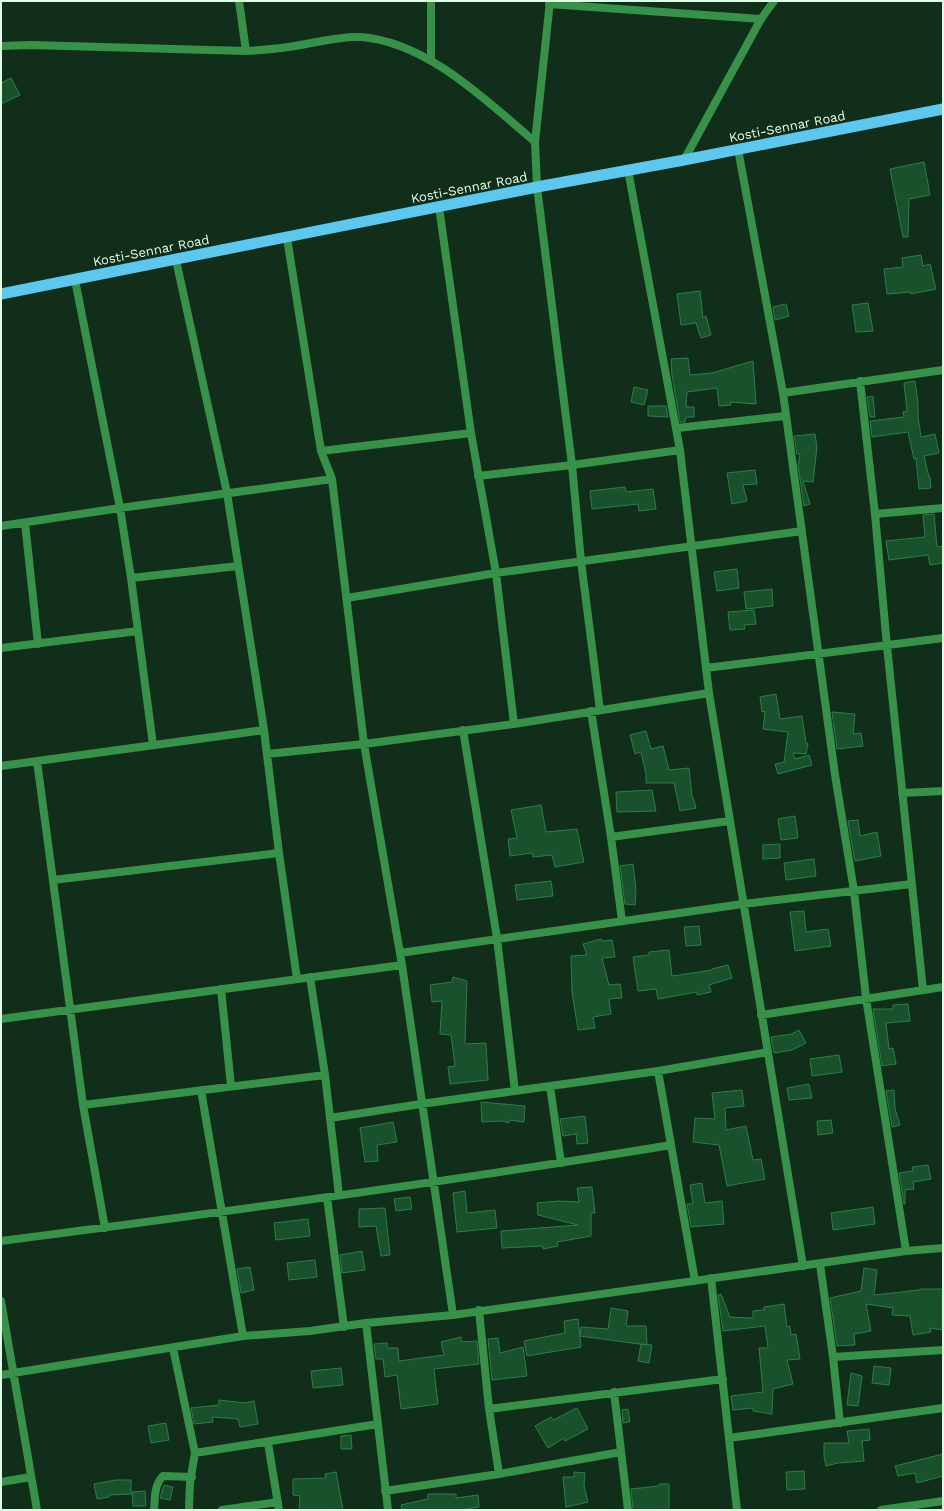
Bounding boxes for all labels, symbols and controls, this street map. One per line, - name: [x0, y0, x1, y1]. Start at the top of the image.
- street label: Kosti-Sennar Road: [728, 108, 847, 145]
- street label: Kosti-Sennar Road: [410, 169, 529, 206]
- street label: Kosti-Sennar Road: [92, 232, 211, 269]

